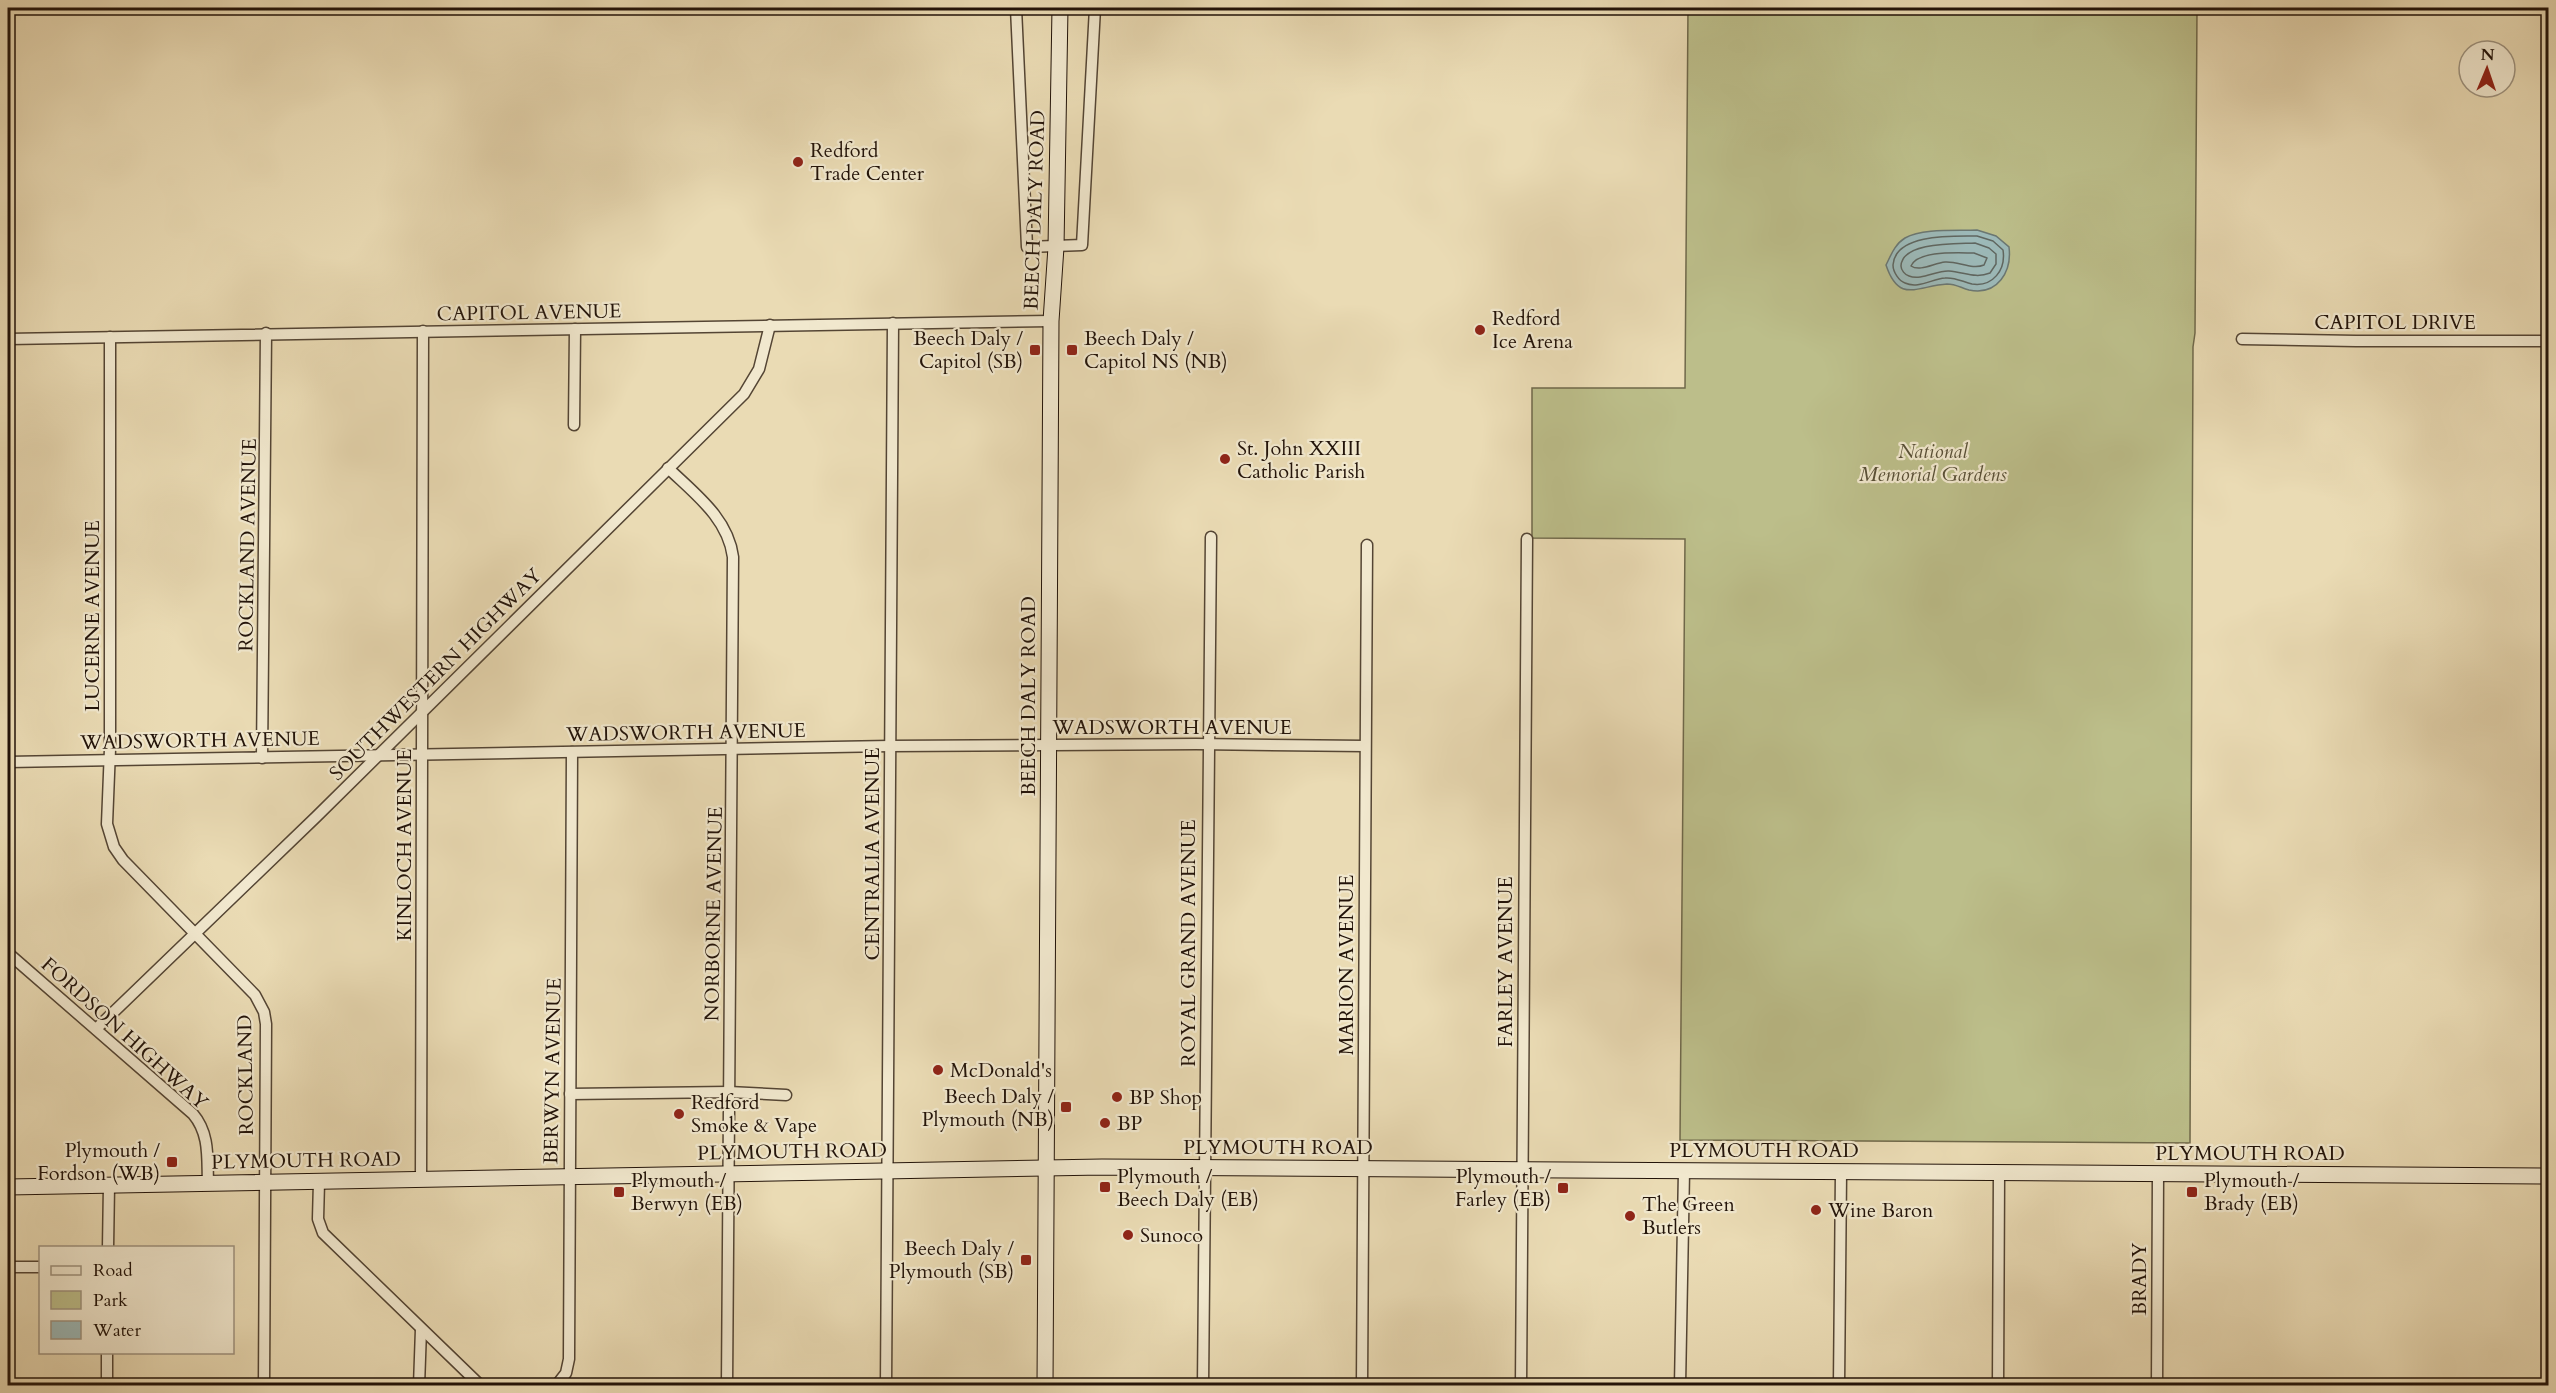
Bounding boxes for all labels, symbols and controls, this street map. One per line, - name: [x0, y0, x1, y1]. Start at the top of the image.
- north arrow: [2457, 39, 2517, 99]
- text: N: [2480, 44, 2495, 66]
- street label: BEECH DALY ROAD: [1018, 110, 1051, 311]
- place label: Redford Trade Center: [810, 137, 925, 187]
- marker: Redford Trade Center: [791, 155, 805, 169]
- street label: CAPITOL AVENUE: [436, 297, 622, 328]
- place label: Redford Ice Arena: [1492, 305, 1573, 355]
- street label: CAPITOL DRIVE: [2314, 309, 2476, 336]
- marker: Redford Ice Arena: [1473, 323, 1487, 337]
- place label: Beech Daly / Capitol (SB): [913, 325, 1024, 375]
- place label: Beech Daly / Capitol NS (NB): [1084, 325, 1228, 375]
- marker: Beech Daly / Capitol (SB): [1028, 343, 1042, 357]
- marker: Beech Daly / Capitol NS (NB): [1065, 343, 1079, 357]
- place label: St. John XXIII Catholic Parish: [1237, 435, 1365, 485]
- street label: ROCKLAND AVENUE: [232, 438, 263, 652]
- park label: National Memorial Gardens: [1859, 438, 2007, 488]
- marker: St. John XXIII Catholic Parish: [1218, 452, 1232, 466]
- street label: LUCERNE AVENUE: [79, 520, 106, 712]
- street label: SOUTHWESTERN HIGHWAY: [323, 562, 548, 786]
- street label: BEECH DALY ROAD: [1015, 596, 1042, 796]
- street label: WADSWORTH AVENUE: [1051, 714, 1292, 741]
- street label: WADSWORTH AVENUE: [565, 717, 806, 748]
- street label: WADSWORTH AVENUE: [79, 725, 320, 756]
- street label: CENTRALIA AVENUE: [859, 748, 886, 960]
- street label: KINLOCH AVENUE: [391, 749, 418, 941]
- street label: NORBORNE AVENUE: [698, 806, 729, 1022]
- street label: ROYAL GRAND AVENUE: [1175, 819, 1202, 1067]
- street label: MARION AVENUE: [1333, 875, 1360, 1055]
- street label: FARLEY AVENUE: [1492, 876, 1519, 1048]
- street label: FORDSON HIGHWAY: [35, 951, 214, 1116]
- street label: BERWYN AVENUE: [537, 978, 568, 1164]
- street label: ROCKLAND: [231, 1014, 260, 1136]
- place label: McDonald's: [950, 1057, 1052, 1084]
- marker: McDonald's: [931, 1063, 945, 1077]
- place label: Beech Daly / Plymouth (NB): [922, 1083, 1055, 1133]
- place label: BP Shop: [1129, 1084, 1202, 1111]
- place label: Redford Smoke & Vape: [691, 1089, 817, 1139]
- marker: BP Shop: [1110, 1090, 1124, 1104]
- marker: Beech Daly / Plymouth (NB): [1059, 1100, 1073, 1114]
- marker: Redford Smoke & Vape: [672, 1107, 686, 1121]
- place label: BP: [1117, 1110, 1143, 1137]
- marker: BP: [1098, 1116, 1112, 1130]
- street label: PLYMOUTH ROAD: [1183, 1134, 1373, 1161]
- street label: PLYMOUTH ROAD: [697, 1136, 887, 1167]
- place label: Plymouth / Fordson (WB): [37, 1137, 161, 1187]
- street label: PLYMOUTH ROAD: [1669, 1137, 1859, 1164]
- street label: PLYMOUTH ROAD: [2155, 1140, 2345, 1167]
- street label: PLYMOUTH ROAD: [211, 1145, 401, 1176]
- marker: Plymouth / Fordson (WB): [165, 1155, 179, 1169]
- place label: Plymouth / Beech Daly (EB): [1117, 1163, 1259, 1213]
- place label: Plymouth / Farley (EB): [1455, 1163, 1552, 1213]
- place label: Plymouth / Berwyn (EB): [631, 1167, 743, 1217]
- place label: Plymouth / Brady (EB): [2204, 1167, 2300, 1217]
- marker: Plymouth / Beech Daly (EB): [1098, 1180, 1112, 1194]
- marker: Plymouth / Farley (EB): [1556, 1181, 1570, 1195]
- marker: Plymouth / Berwyn (EB): [612, 1185, 626, 1199]
- marker: Plymouth / Brady (EB): [2185, 1185, 2199, 1199]
- place label: The Green Butlers: [1642, 1191, 1735, 1241]
- place label: Wine Baron: [1827, 1197, 1934, 1224]
- marker: Wine Baron: [1809, 1203, 1823, 1217]
- marker: The Green Butlers: [1623, 1209, 1637, 1223]
- place label: Sunoco: [1140, 1222, 1203, 1249]
- marker: Sunoco: [1121, 1228, 1135, 1242]
- place label: Beech Daly / Plymouth (SB): [889, 1235, 1015, 1285]
- street label: BRADY: [2126, 1242, 2153, 1315]
- legend: [39, 1246, 234, 1354]
- marker: Beech Daly / Plymouth (SB): [1019, 1253, 1033, 1267]
- text: Road: [93, 1258, 133, 1283]
- text: Park: [93, 1288, 128, 1313]
- text: Water: [92, 1318, 142, 1343]

